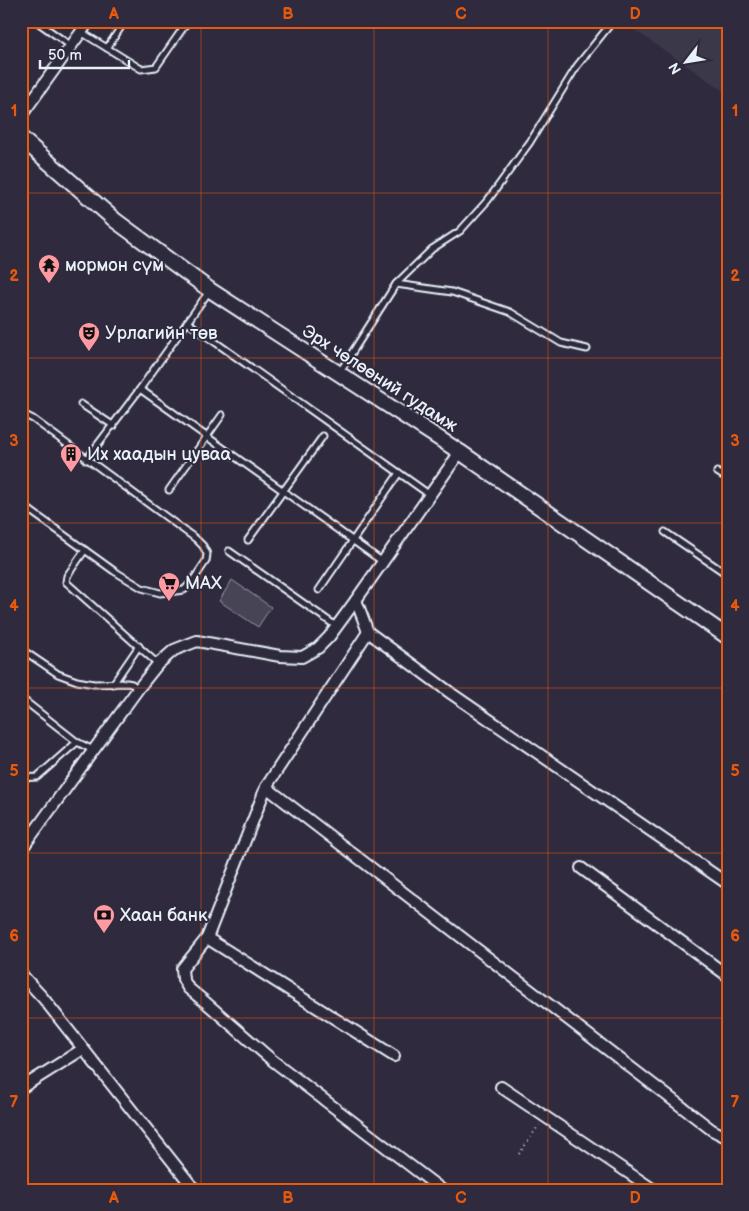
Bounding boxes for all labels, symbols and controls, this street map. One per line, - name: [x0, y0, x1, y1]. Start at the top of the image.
- text: A: [108, 5, 119, 24]
- text: B: [282, 5, 294, 24]
- text: C: [455, 5, 467, 24]
- text: D: [629, 5, 641, 24]
- scale bar: [40, 38, 129, 70]
- north arrow: [662, 38, 712, 88]
- text: 50 m: [48, 46, 82, 65]
- text: N: [665, 60, 685, 77]
- text: 1: [11, 102, 17, 121]
- text: 1: [732, 102, 738, 121]
- temple icon: мормон сүм: [37, 253, 61, 284]
- place label: мормон сүм: [65, 255, 164, 276]
- text: 2: [9, 267, 19, 286]
- text: 2: [730, 267, 740, 286]
- street label: Эрх чөлөөний гудамж: [298, 320, 462, 437]
- theatre icon: Урлагийн төв: [77, 321, 101, 352]
- place label: Урлагийн төв: [105, 323, 218, 344]
- text: 3: [9, 432, 19, 451]
- text: 3: [730, 432, 740, 451]
- building icon: Их хаадын цуваа: [59, 442, 83, 473]
- place label: Их хаадын цуваа: [87, 444, 231, 465]
- supermarket icon: МАХ: [157, 571, 181, 602]
- place label: МАХ: [185, 573, 222, 594]
- text: 4: [9, 597, 19, 616]
- text: 4: [730, 597, 740, 616]
- text: 5: [9, 762, 19, 781]
- text: 5: [730, 762, 740, 781]
- bank icon: Хаан банк: [92, 903, 116, 934]
- place label: Хаан банк: [120, 905, 208, 926]
- text: 6: [9, 927, 19, 946]
- text: 6: [730, 927, 740, 946]
- text: 7: [10, 1093, 19, 1112]
- text: 7: [731, 1093, 740, 1112]
- text: A: [108, 1189, 119, 1208]
- text: B: [282, 1189, 294, 1208]
- text: C: [455, 1189, 467, 1208]
- text: D: [629, 1189, 641, 1208]

